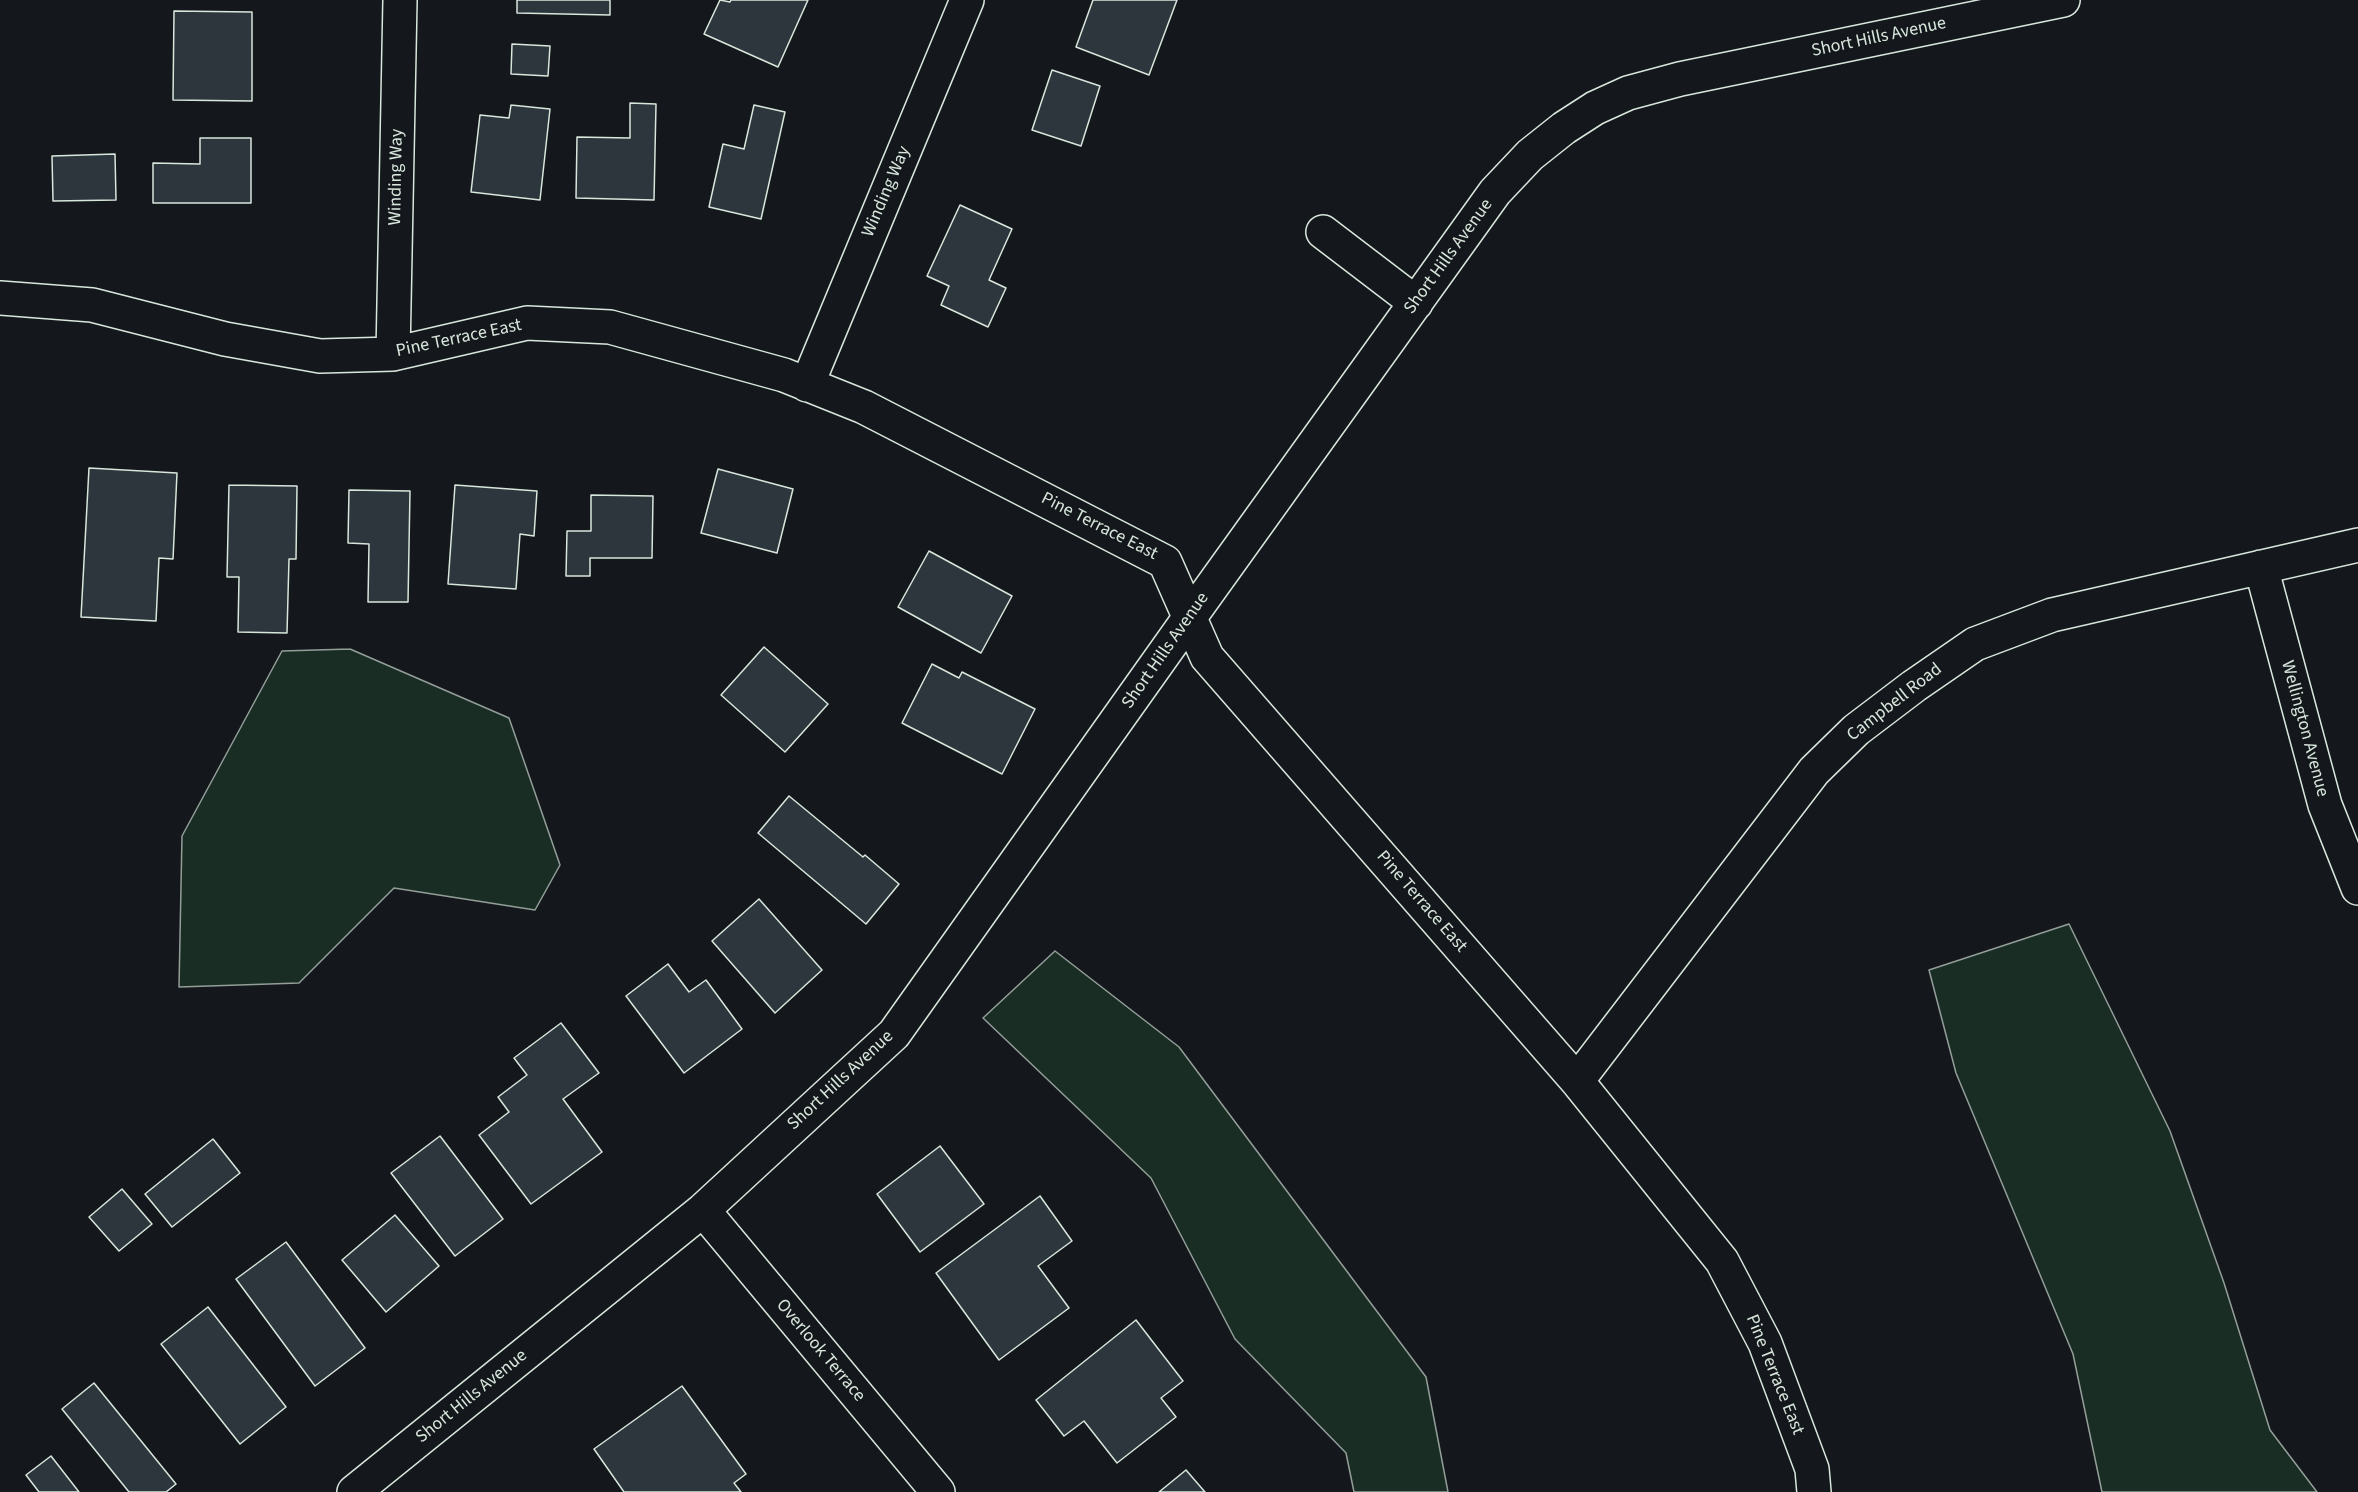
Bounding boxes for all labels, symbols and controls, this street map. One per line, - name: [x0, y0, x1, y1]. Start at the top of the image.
- street label: Short Hills Avenue: [1810, 13, 1948, 63]
- street label: Winding Way: [385, 128, 409, 226]
- street label: Winding Way: [858, 143, 916, 241]
- street label: Short Hills Avenue: [1400, 195, 1498, 319]
- street label: Pine Terrace East: [394, 315, 524, 363]
- street label: Pine Terrace East: [1037, 488, 1161, 566]
- street label: Short Hills Avenue: [1118, 589, 1214, 713]
- street label: Campbell Road: [1843, 659, 1947, 747]
- street label: Wellington Avenue: [2275, 659, 2333, 799]
- street label: Pine Terrace East: [1371, 847, 1471, 957]
- street label: Short Hills Avenue: [784, 1026, 898, 1136]
- street label: Overlook Terrace: [771, 1295, 869, 1407]
- street label: Pine Terrace East: [1740, 1312, 1808, 1438]
- street label: Short Hills Avenue: [412, 1345, 532, 1449]

